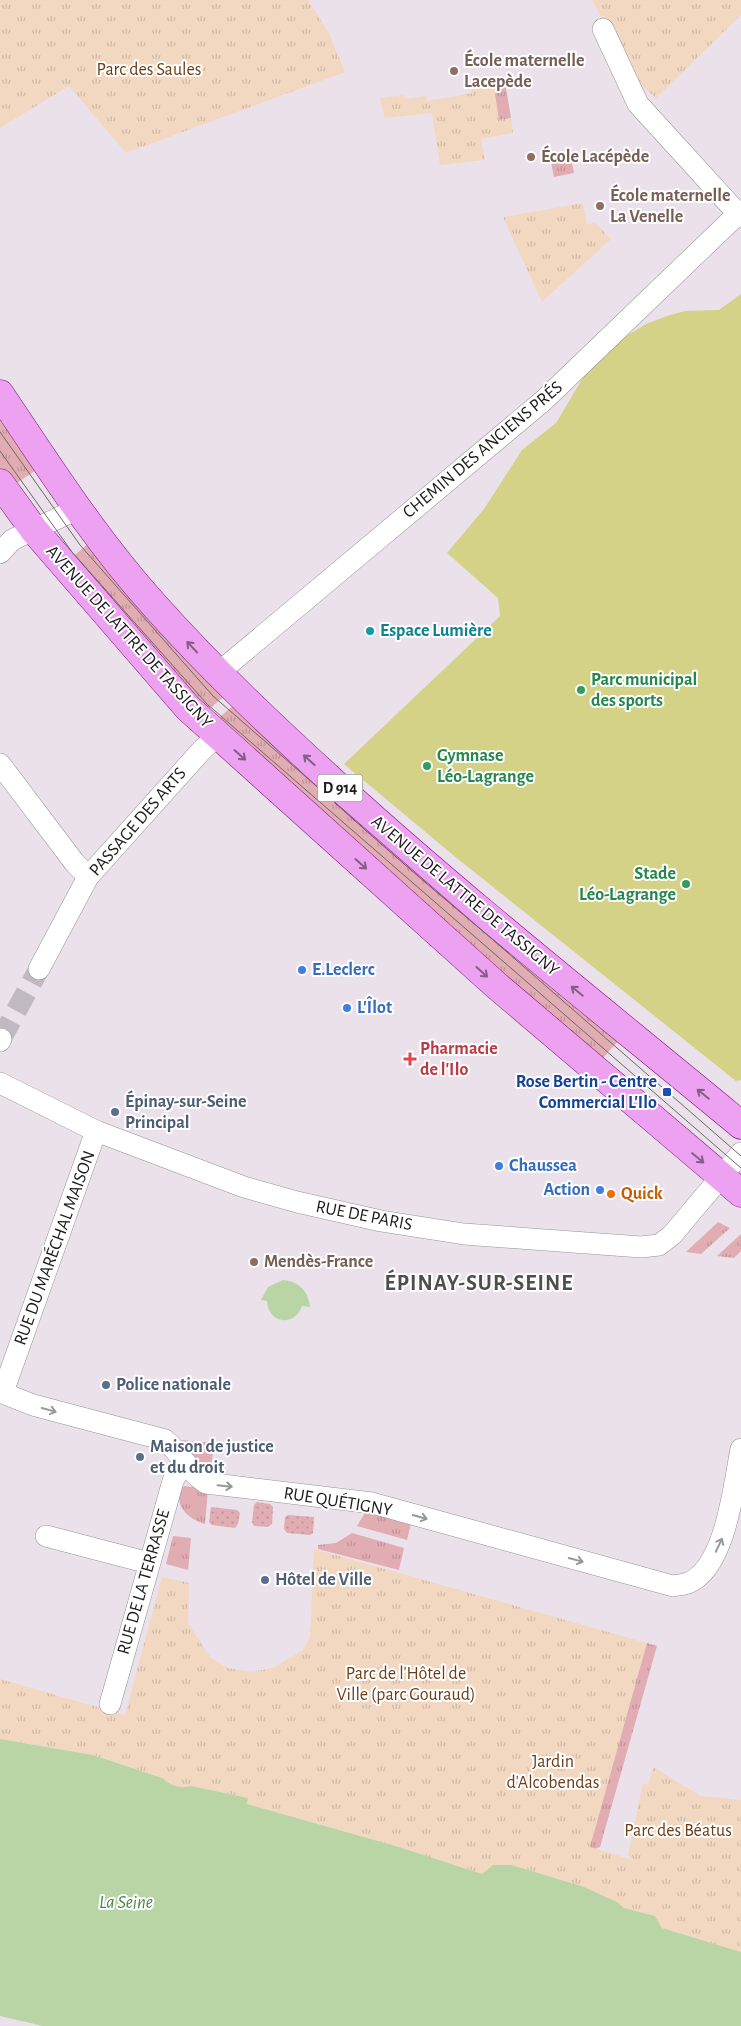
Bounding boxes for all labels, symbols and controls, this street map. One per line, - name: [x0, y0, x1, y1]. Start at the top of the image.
- place label: École maternelle Lacepède: [464, 49, 584, 91]
- park label: Parc des Saules: [96, 61, 202, 79]
- marker: École maternelle Lacepède: [448, 65, 460, 77]
- place label: École Lacépède: [541, 145, 649, 166]
- marker: École Lacépède: [525, 151, 537, 163]
- place label: École maternelle La Venelle: [610, 184, 730, 226]
- marker: École maternelle La Venelle: [594, 200, 606, 212]
- street label: CHEMIN DES ANCIENS PRÉS: [398, 376, 566, 522]
- street label: AVENUE DE LATTRE DE TASSIGNY: [42, 542, 216, 732]
- place label: Espace Lumière: [380, 622, 492, 640]
- marker: Espace Lumière: [364, 625, 376, 637]
- one-way arrow: [186, 640, 198, 653]
- place label: Parc municipal des sports: [591, 671, 697, 710]
- marker: Parc municipal des sports: [575, 684, 587, 696]
- place label: Gymnase Léo-Lagrange: [437, 747, 534, 786]
- one-way arrow: [234, 749, 247, 761]
- one-way arrow: [302, 754, 315, 765]
- marker: Gymnase Léo-Lagrange: [421, 760, 433, 772]
- street label: PASSAGE DES ARTS: [86, 764, 190, 880]
- road number: D 914: [318, 774, 362, 801]
- street label: AVENUE DE LATTRE DE TASSIGNY: [368, 812, 563, 980]
- one-way arrow: [354, 858, 367, 869]
- place label: Stade Léo-Lagrange: [579, 865, 676, 904]
- marker: Stade Léo-Lagrange: [680, 878, 692, 890]
- place label: E.Leclerc: [312, 961, 375, 979]
- marker: E.Leclerc: [296, 964, 308, 976]
- one-way arrow: [475, 966, 488, 978]
- one-way arrow: [571, 986, 584, 997]
- place label: L'Îlot: [357, 996, 392, 1017]
- marker: L'Îlot: [341, 1002, 353, 1014]
- place label: Pharmacie de l'Ilo: [420, 1040, 498, 1079]
- marker: Pharmacie de l'Ilo: [404, 1053, 416, 1065]
- place label: Rose Bertin - Centre Commercial L'Ilo: [516, 1073, 657, 1112]
- marker: Rose Bertin - Centre Commercial L'Ilo: [661, 1086, 673, 1098]
- one-way arrow: [697, 1088, 710, 1099]
- place label: Épinay-sur-Seine Principal: [125, 1090, 247, 1132]
- marker: Épinay-sur-Seine Principal: [109, 1106, 121, 1118]
- street label: RUE DU MARÉCHAL MAISON: [9, 1147, 99, 1348]
- one-way arrow: [691, 1153, 704, 1164]
- place label: Chaussea: [509, 1157, 577, 1175]
- marker: Chaussea: [493, 1160, 505, 1172]
- place label: Action: [543, 1181, 590, 1199]
- marker: Action: [594, 1184, 606, 1196]
- place label: Quick: [621, 1185, 663, 1203]
- marker: Quick: [605, 1188, 617, 1200]
- street label: RUE DE PARIS: [314, 1198, 414, 1234]
- place label: Mendès-France: [264, 1253, 373, 1271]
- marker: Mendès-France: [248, 1256, 260, 1268]
- district label: ÉPINAY-SUR-SEINE: [385, 1269, 573, 1294]
- place label: Police nationale: [116, 1376, 231, 1394]
- marker: Police nationale: [100, 1379, 112, 1391]
- one-way arrow: [40, 1405, 56, 1415]
- place label: Maison de justice et du droit: [150, 1438, 274, 1477]
- marker: Maison de justice et du droit: [134, 1451, 146, 1463]
- one-way arrow: [217, 1481, 233, 1491]
- street label: RUE QUÉTIGNY: [282, 1482, 395, 1520]
- street label: RUE DE LA TERRASSE: [115, 1507, 173, 1657]
- one-way arrow: [411, 1513, 427, 1522]
- one-way arrow: [714, 1538, 724, 1553]
- one-way arrow: [568, 1556, 584, 1566]
- place label: Hôtel de Ville: [275, 1571, 372, 1589]
- marker: Hôtel de Ville: [259, 1574, 271, 1586]
- park label: Parc de l'Hôtel de Ville (parc Gouraud): [336, 1665, 476, 1704]
- park label: Jardin d'Alcobendas: [507, 1753, 600, 1792]
- park label: Parc des Béatus: [624, 1822, 732, 1840]
- water label: La Seine: [99, 1893, 153, 1912]

